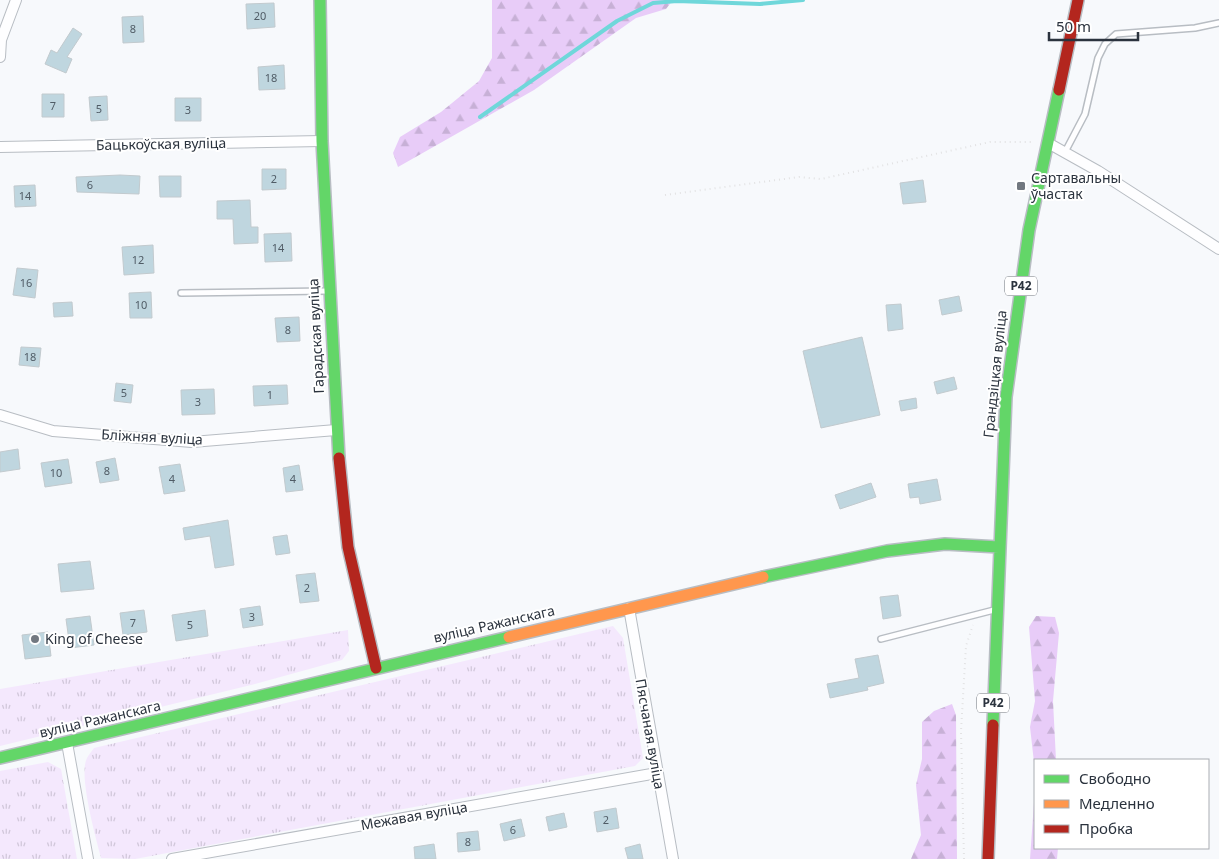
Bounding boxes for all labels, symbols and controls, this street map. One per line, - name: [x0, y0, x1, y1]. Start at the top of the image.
- house number: 20: [254, 8, 266, 23]
- scale bar: [1049, 10, 1138, 42]
- text: 50 m: [1056, 16, 1091, 36]
- house number: 8: [130, 21, 136, 36]
- house number: 18: [265, 70, 277, 85]
- house number: 7: [50, 98, 56, 113]
- house number: 5: [96, 101, 102, 116]
- house number: 3: [185, 102, 191, 117]
- street label: Бацькоўская вуліца: [96, 133, 226, 154]
- place label: Сартавальны ўчастак: [1031, 168, 1121, 203]
- house number: 2: [271, 171, 277, 186]
- house number: 6: [87, 177, 93, 192]
- marker: Сартавальны ўчастак: [1015, 180, 1027, 192]
- house number: 14: [19, 188, 32, 203]
- house number: 14: [272, 240, 285, 255]
- house number: 12: [132, 252, 144, 267]
- house number: 16: [20, 275, 32, 290]
- road number: Р42: [1005, 276, 1037, 296]
- street label: Гарадская вуліца: [303, 278, 328, 394]
- house number: 10: [135, 297, 147, 312]
- street label: Грандзіцкая вуліца: [978, 309, 1011, 439]
- house number: 8: [285, 322, 291, 337]
- house number: 18: [24, 349, 36, 364]
- house number: 5: [121, 385, 127, 400]
- house number: 1: [267, 387, 273, 402]
- house number: 3: [195, 394, 201, 409]
- street label: Бліжняя вуліца: [101, 424, 203, 449]
- house number: 8: [104, 463, 110, 478]
- house number: 10: [50, 465, 62, 480]
- house number: 4: [169, 471, 176, 486]
- house number: 4: [290, 471, 297, 486]
- house number: 2: [304, 580, 310, 595]
- street label: вуліца Ражанскага: [431, 600, 556, 647]
- house number: 3: [249, 609, 255, 624]
- house number: 7: [130, 615, 136, 630]
- house number: 5: [187, 617, 193, 632]
- place label: King of Cheese: [45, 629, 143, 648]
- marker: King of Cheese: [29, 633, 41, 645]
- street label: Пясчаная вуліца: [631, 677, 670, 791]
- road number: Р42: [977, 694, 1009, 712]
- street label: вуліца Ражанскага: [37, 695, 162, 742]
- legend: [1034, 759, 1209, 849]
- text: Свободно: [1079, 768, 1151, 788]
- text: Медленно: [1079, 793, 1155, 813]
- street label: Межавая вуліца: [359, 797, 469, 834]
- house number: 2: [603, 812, 609, 827]
- text: Пробка: [1079, 818, 1133, 838]
- house number: 6: [510, 822, 516, 837]
- house number: 8: [465, 834, 471, 849]

